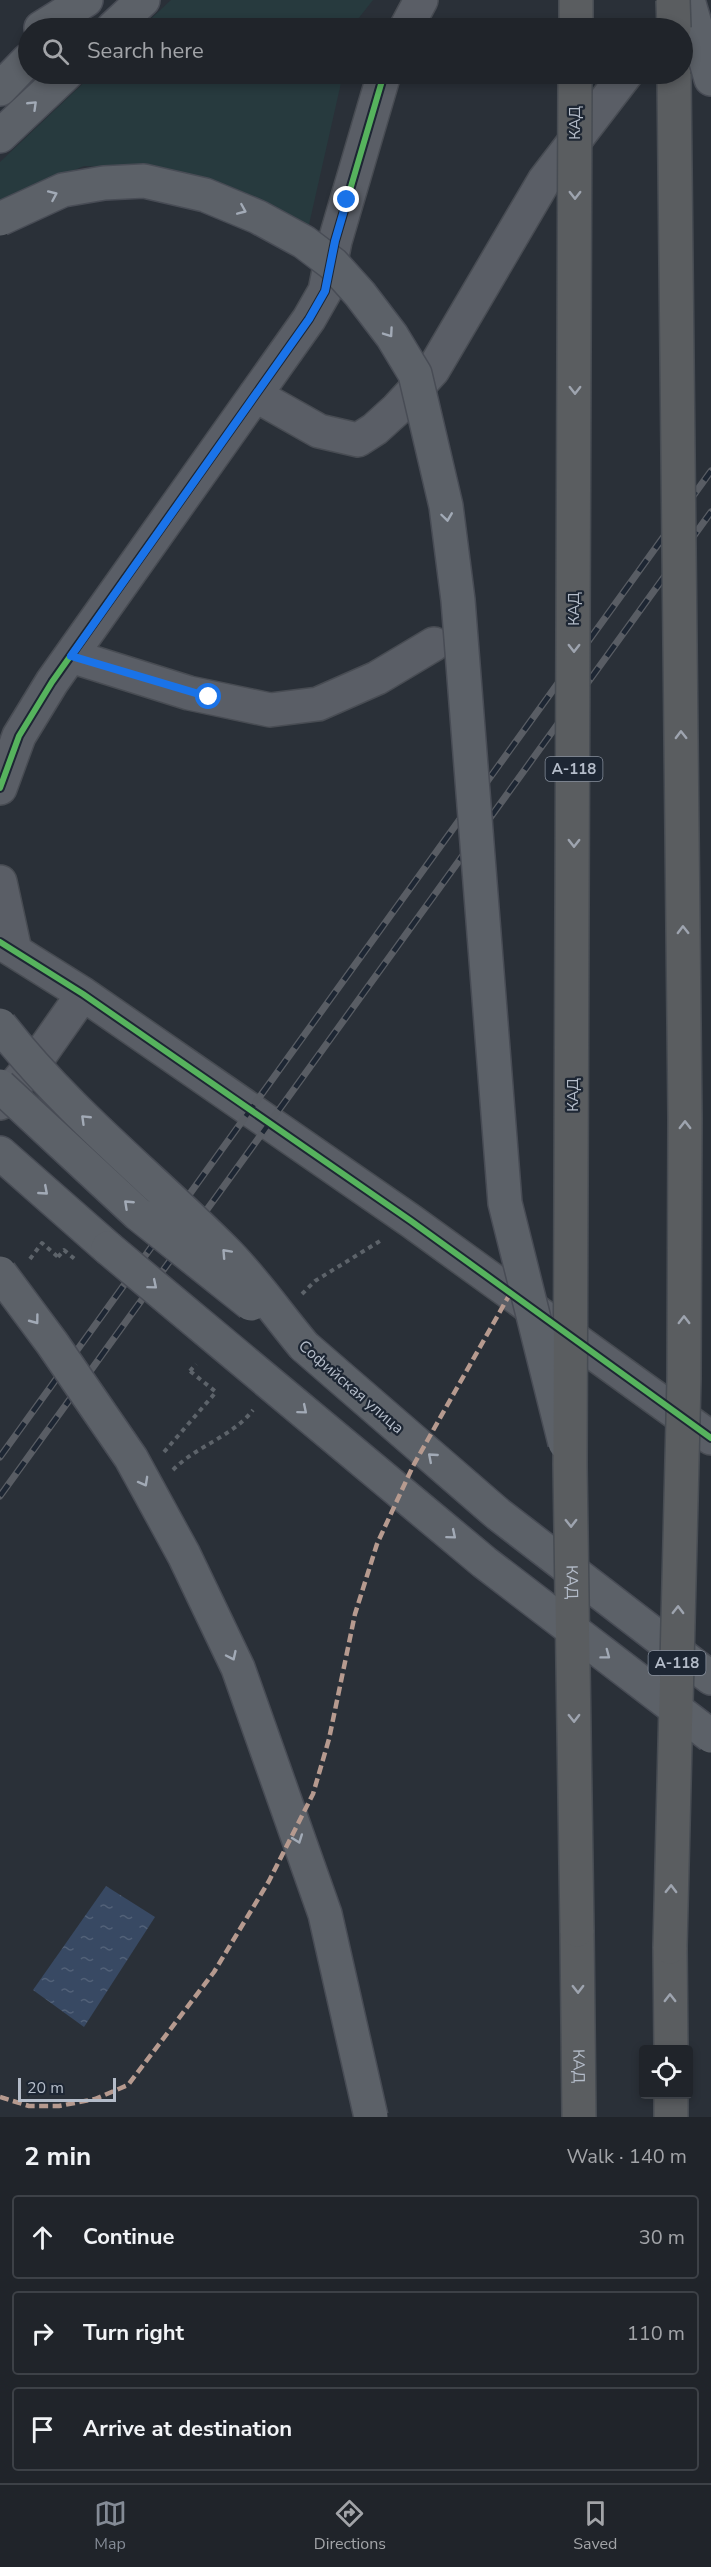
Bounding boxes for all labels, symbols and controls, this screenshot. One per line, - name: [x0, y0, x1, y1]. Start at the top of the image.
- search box: [18, 18, 693, 84]
- icon: search: [39, 35, 72, 68]
- text: Search here: [87, 36, 204, 66]
- one-way arrow: [26, 101, 37, 112]
- street label: КАД: [564, 105, 586, 140]
- route end: [333, 186, 359, 212]
- one-way arrow: [47, 190, 58, 202]
- one-way arrow: [569, 190, 581, 199]
- one-way arrow: [236, 203, 247, 215]
- one-way arrow: [382, 326, 393, 337]
- one-way arrow: [569, 385, 581, 394]
- one-way arrow: [440, 512, 453, 522]
- street label: КАД: [563, 591, 585, 626]
- one-way arrow: [568, 643, 580, 652]
- route start: [195, 683, 221, 709]
- one-way arrow: [675, 731, 687, 740]
- road number: А-118: [546, 757, 602, 781]
- one-way arrow: [568, 838, 580, 847]
- one-way arrow: [677, 926, 689, 935]
- street label: КАД: [562, 1077, 584, 1112]
- one-way arrow: [81, 1115, 92, 1126]
- one-way arrow: [679, 1121, 691, 1130]
- one-way arrow: [37, 1184, 48, 1195]
- one-way arrow: [124, 1201, 135, 1212]
- one-way arrow: [223, 1249, 234, 1260]
- one-way arrow: [146, 1278, 157, 1289]
- one-way arrow: [28, 1313, 39, 1324]
- one-way arrow: [678, 1316, 691, 1325]
- street label: Софийская улица: [294, 1335, 408, 1439]
- one-way arrow: [296, 1403, 307, 1414]
- one-way arrow: [428, 1453, 439, 1464]
- one-way arrow: [137, 1476, 148, 1486]
- one-way arrow: [565, 1519, 577, 1528]
- one-way arrow: [445, 1528, 456, 1539]
- street label: КАД: [561, 1565, 583, 1600]
- one-way arrow: [672, 1605, 685, 1614]
- one-way arrow: [599, 1648, 610, 1659]
- one-way arrow: [224, 1649, 236, 1660]
- road number: А-118: [648, 1651, 706, 1675]
- one-way arrow: [568, 1714, 580, 1723]
- one-way arrow: [291, 1833, 304, 1844]
- one-way arrow: [665, 1884, 678, 1893]
- one-way arrow: [571, 1984, 584, 1993]
- one-way arrow: [664, 1994, 676, 2003]
- map controls: [639, 2045, 693, 2099]
- button: locate: [639, 2045, 693, 2099]
- street label: КАД: [567, 2049, 590, 2084]
- scale bar: [18, 2075, 116, 2102]
- text: 20 m: [27, 2077, 64, 2099]
- text: 2 min: [24, 2139, 91, 2174]
- text: Walk · 140 m: [567, 2143, 687, 2170]
- icon: ahead: [26, 2221, 59, 2254]
- text: Continue: [83, 2222, 174, 2252]
- text: 30 m: [639, 2224, 685, 2251]
- icon: right: [26, 2317, 59, 2350]
- text: Turn right: [83, 2318, 184, 2348]
- text: 110 m: [627, 2320, 685, 2347]
- icon: arrive: [26, 2413, 59, 2446]
- text: Arrive at destination: [83, 2414, 292, 2444]
- tab: Map: [94, 2497, 127, 2555]
- tab: Directions: [314, 2497, 386, 2555]
- tab: Saved: [573, 2497, 617, 2555]

